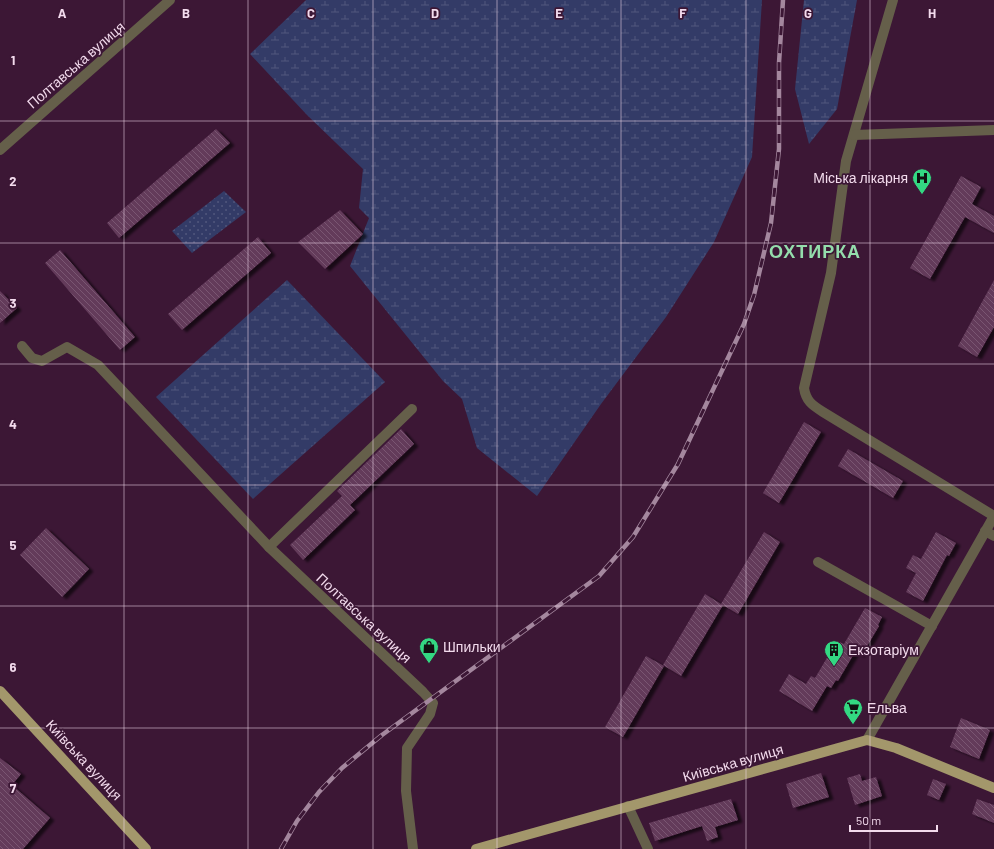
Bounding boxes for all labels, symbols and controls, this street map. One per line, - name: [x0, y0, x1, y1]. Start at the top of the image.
- text: A: [58, 5, 67, 21]
- text: B: [182, 5, 190, 21]
- text: C: [307, 5, 315, 21]
- text: D: [431, 5, 439, 21]
- text: E: [555, 5, 563, 21]
- text: F: [679, 5, 687, 21]
- text: G: [804, 5, 812, 21]
- text: H: [928, 5, 936, 21]
- street label: Полтавська вулиця: [23, 18, 128, 112]
- text: 1: [11, 52, 15, 68]
- hospital icon: Міська лікарня: [911, 167, 933, 195]
- place label: Міська лікарня: [813, 169, 908, 186]
- text: 2: [9, 173, 17, 189]
- district label: ОХТИРКА: [769, 240, 861, 262]
- text: 3: [9, 295, 17, 311]
- text: 4: [9, 416, 17, 432]
- text: 5: [9, 537, 17, 553]
- street label: Полтавська вулиця: [313, 569, 415, 666]
- shop icon: Шпильки: [418, 636, 440, 664]
- place label: Шпильки: [443, 638, 501, 655]
- building icon: Екзотаріум: [823, 639, 845, 667]
- place label: Екзотаріум: [848, 641, 919, 658]
- text: 6: [10, 659, 17, 675]
- supermarket icon: Ельва: [842, 697, 864, 725]
- place label: Ельва: [867, 699, 907, 716]
- street label: Київська вулиця: [43, 716, 126, 803]
- street label: Київська вулиця: [681, 740, 785, 785]
- text: 7: [10, 780, 17, 796]
- scale bar: [850, 807, 937, 833]
- text: 50 m: [856, 813, 881, 827]

